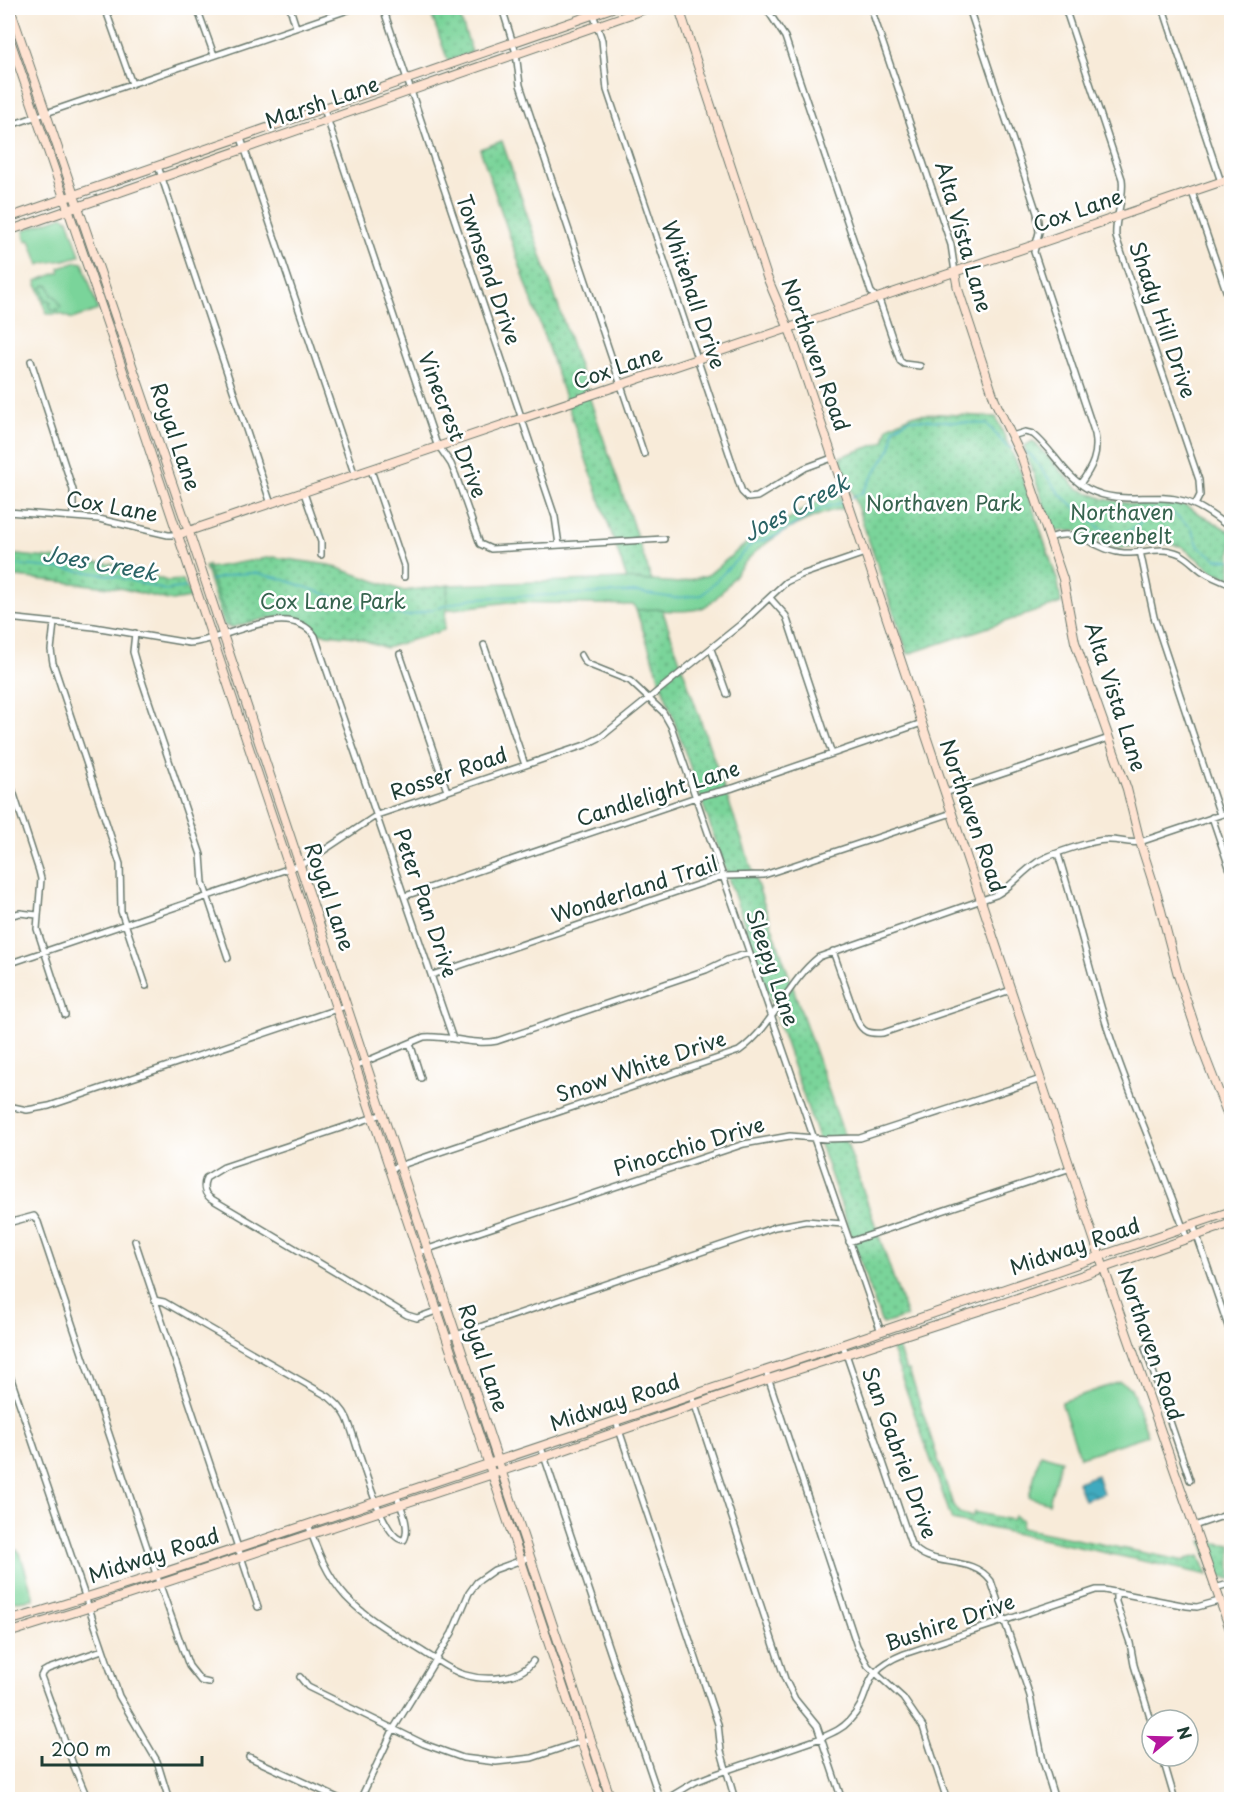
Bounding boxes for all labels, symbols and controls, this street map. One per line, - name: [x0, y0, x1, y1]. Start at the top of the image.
- street label: Marsh Lane: [260, 67, 383, 136]
- street label: Alta Vista Lane: [928, 157, 1002, 316]
- street label: Cox Lane: [1028, 179, 1127, 239]
- street label: Townsend Drive: [449, 190, 531, 349]
- street label: Whitehall Drive: [655, 216, 735, 373]
- street label: Shady Hill Drive: [1122, 237, 1206, 402]
- street label: Northaven Road: [774, 273, 859, 435]
- street label: Cox Lane: [568, 336, 667, 396]
- street label: Vinecrest Drive: [411, 346, 496, 502]
- street label: Royal Lane: [143, 378, 210, 495]
- water label: Joes Creek: [736, 464, 856, 549]
- street label: Cox Lane: [64, 481, 161, 529]
- park label: Northaven Park: [866, 486, 1022, 518]
- park label: Northaven Greenbelt: [1070, 495, 1174, 551]
- water label: Joes Creek: [40, 535, 162, 588]
- park label: Cox Lane Park: [260, 584, 406, 616]
- street label: Alta Vista Lane: [1078, 618, 1156, 775]
- street label: Northaven Road: [933, 734, 1015, 896]
- street label: Rosser Road: [385, 737, 511, 807]
- street label: Candlelight Lane: [572, 751, 743, 834]
- street label: Peter Pan Drive: [386, 823, 467, 981]
- street label: Royal Lane: [297, 838, 364, 955]
- street label: Wonderland Trail: [547, 846, 722, 930]
- street label: Sleepy Lane: [739, 904, 809, 1030]
- street label: Snow White Drive: [551, 1021, 730, 1109]
- street label: Pinocchio Drive: [609, 1107, 768, 1183]
- street label: Midway Road: [1005, 1208, 1144, 1282]
- street label: Northaven Road: [1111, 1262, 1193, 1424]
- street label: Royal Lane: [451, 1299, 518, 1416]
- street label: San Gabriel Drive: [855, 1362, 947, 1543]
- street label: Midway Road: [545, 1364, 684, 1438]
- street label: Midway Road: [84, 1518, 223, 1590]
- street label: Bushire Drive: [880, 1584, 1018, 1658]
- north arrow: [1140, 1708, 1200, 1768]
- text: N: [1172, 1723, 1199, 1743]
- scale bar: [42, 1729, 202, 1767]
- text: 200 m: [51, 1735, 111, 1762]

